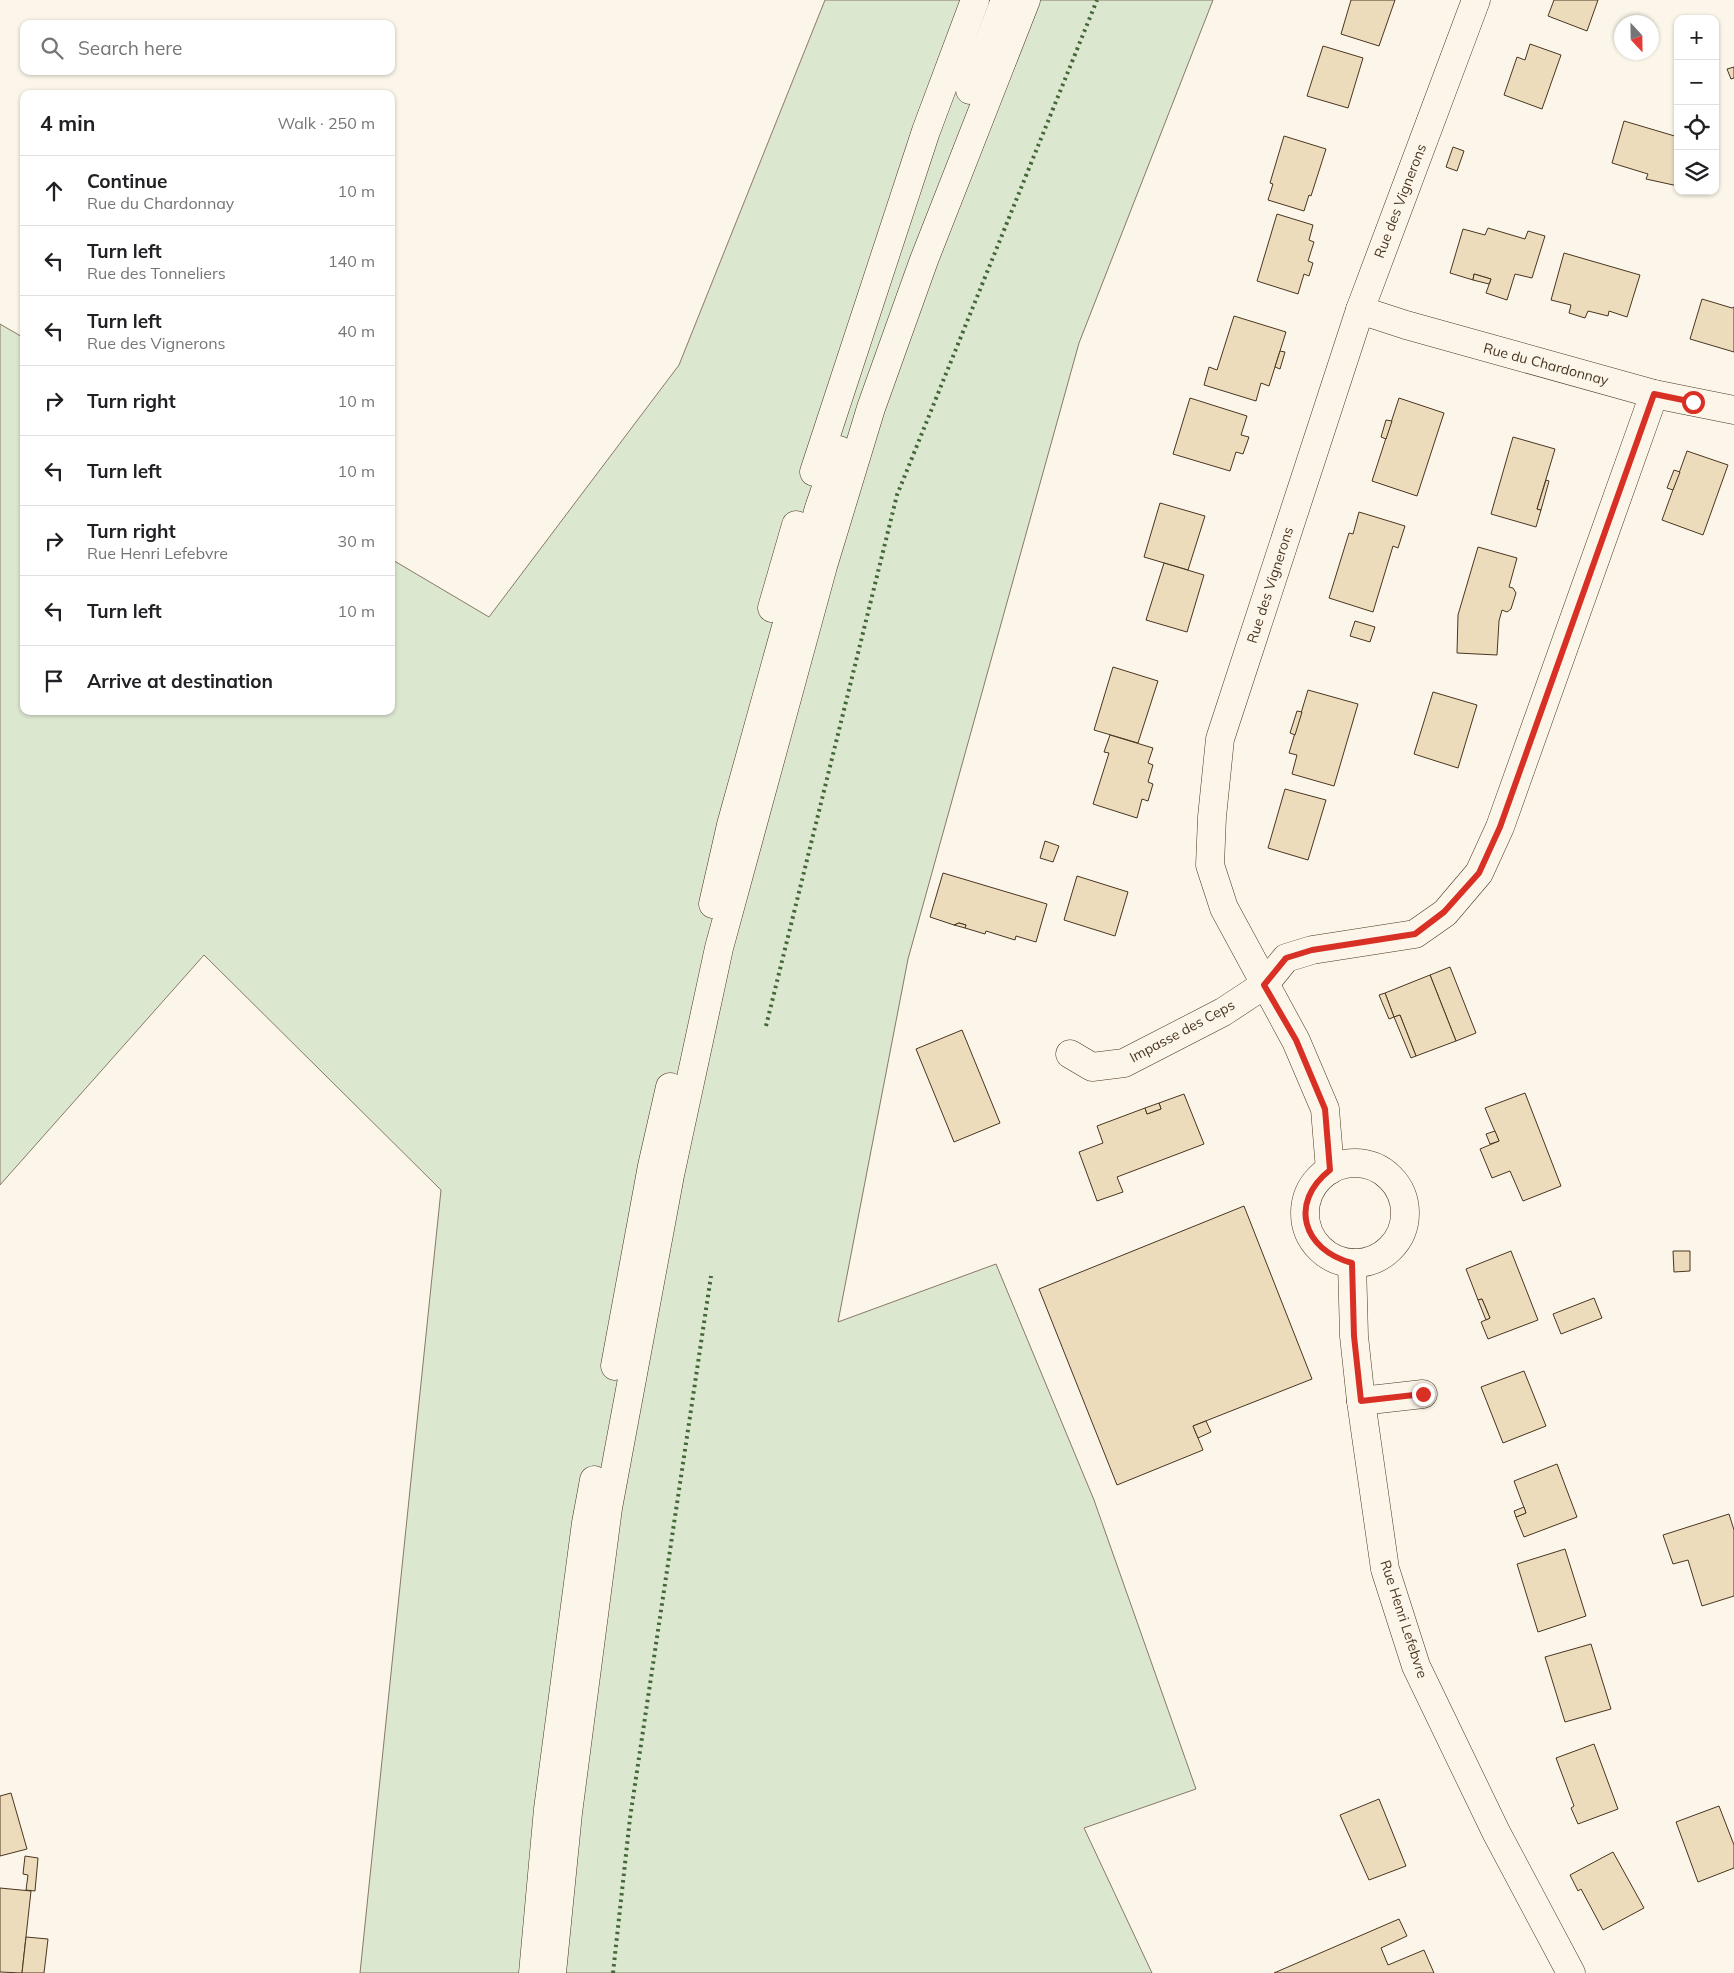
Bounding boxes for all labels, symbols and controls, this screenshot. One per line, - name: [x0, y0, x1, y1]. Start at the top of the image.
- north arrow: [1614, 15, 1659, 60]
- map controls: [1674, 15, 1719, 195]
- button: +: [1674, 15, 1719, 60]
- search box: [20, 20, 395, 75]
- icon: search: [38, 34, 66, 62]
- text: Search here: [78, 36, 182, 60]
- button: −: [1674, 60, 1719, 105]
- button: locate: [1674, 105, 1719, 150]
- text: 4 min: [40, 110, 95, 136]
- text: Walk · 250 m: [277, 113, 375, 133]
- street label: Rue des Vignerons: [1370, 141, 1430, 261]
- button: layers: [1674, 150, 1719, 195]
- text: Continue: [87, 169, 167, 193]
- icon: ahead: [40, 177, 68, 205]
- text: 10 m: [338, 181, 375, 201]
- text: Rue du Chardonnay: [87, 193, 234, 213]
- text: Turn left: [87, 239, 162, 263]
- icon: left: [40, 247, 68, 275]
- text: 140 m: [328, 251, 375, 271]
- text: Rue des Tonneliers: [87, 263, 226, 283]
- text: Turn left: [87, 309, 162, 333]
- icon: left: [40, 317, 68, 345]
- text: 40 m: [338, 321, 375, 341]
- text: Rue des Vignerons: [87, 333, 225, 353]
- street label: Rue du Chardonnay: [1481, 339, 1611, 390]
- icon: right: [40, 387, 68, 415]
- text: Turn right: [87, 389, 176, 413]
- text: 10 m: [338, 391, 375, 411]
- route start: [1682, 391, 1705, 414]
- icon: left: [40, 457, 68, 485]
- text: Turn left: [87, 459, 162, 483]
- text: 10 m: [338, 461, 375, 481]
- text: Turn right: [87, 519, 176, 543]
- street label: Rue des Vignerons: [1243, 525, 1297, 645]
- icon: right: [40, 527, 68, 555]
- text: 30 m: [338, 531, 375, 551]
- text: Rue Henri Lefebvre: [87, 543, 228, 563]
- icon: left: [40, 597, 68, 625]
- text: Turn left: [87, 599, 162, 623]
- text: 10 m: [338, 601, 375, 621]
- icon: arrive: [40, 667, 68, 695]
- text: Arrive at destination: [87, 669, 273, 693]
- street label: Impasse des Ceps: [1126, 996, 1238, 1066]
- route end: [1412, 1383, 1435, 1406]
- street label: Rue Henri Lefebvre: [1376, 1558, 1432, 1680]

